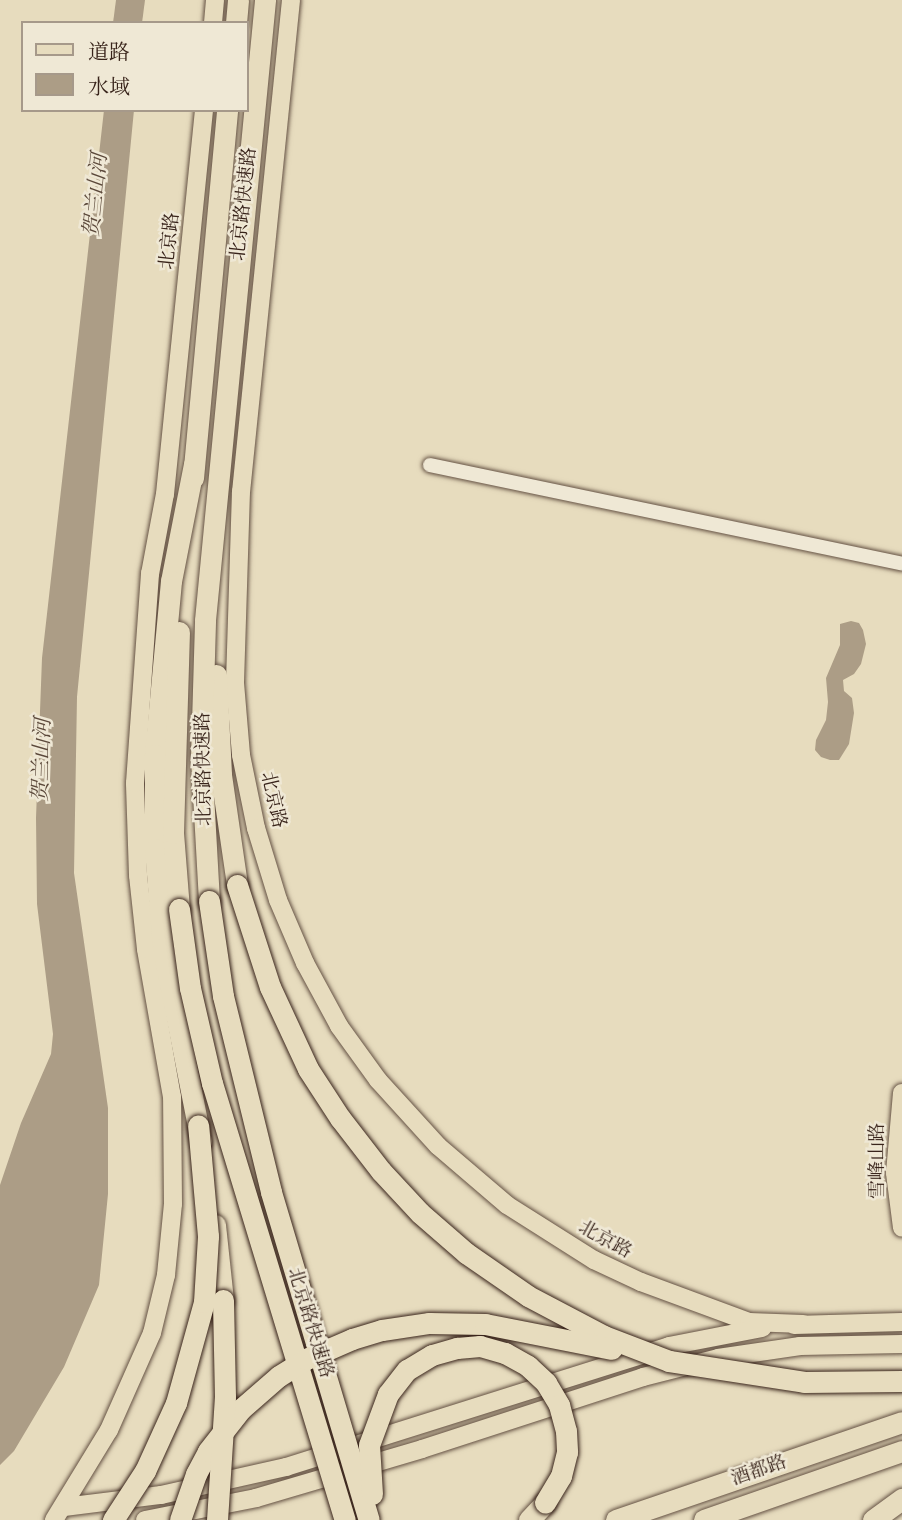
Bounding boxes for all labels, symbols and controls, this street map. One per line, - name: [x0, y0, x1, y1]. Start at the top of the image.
- legend: [21, 21, 248, 112]
- text: 道路: [88, 40, 130, 64]
- text: 水域: [88, 75, 130, 99]
- street label: 北京路快速路: [227, 146, 261, 262]
- water label: 贺兰山河: [78, 152, 112, 238]
- street label: 北京路: [156, 211, 184, 271]
- street label: 北京路快速路: [192, 712, 216, 826]
- water label: 贺兰山河: [27, 718, 55, 802]
- street label: 北京路: [255, 770, 291, 830]
- street label: 雪峰山路: [867, 1123, 889, 1199]
- street label: 北京路: [575, 1216, 635, 1264]
- street label: 北京路快速路: [282, 1265, 338, 1381]
- street label: 酒都路: [728, 1451, 790, 1491]

